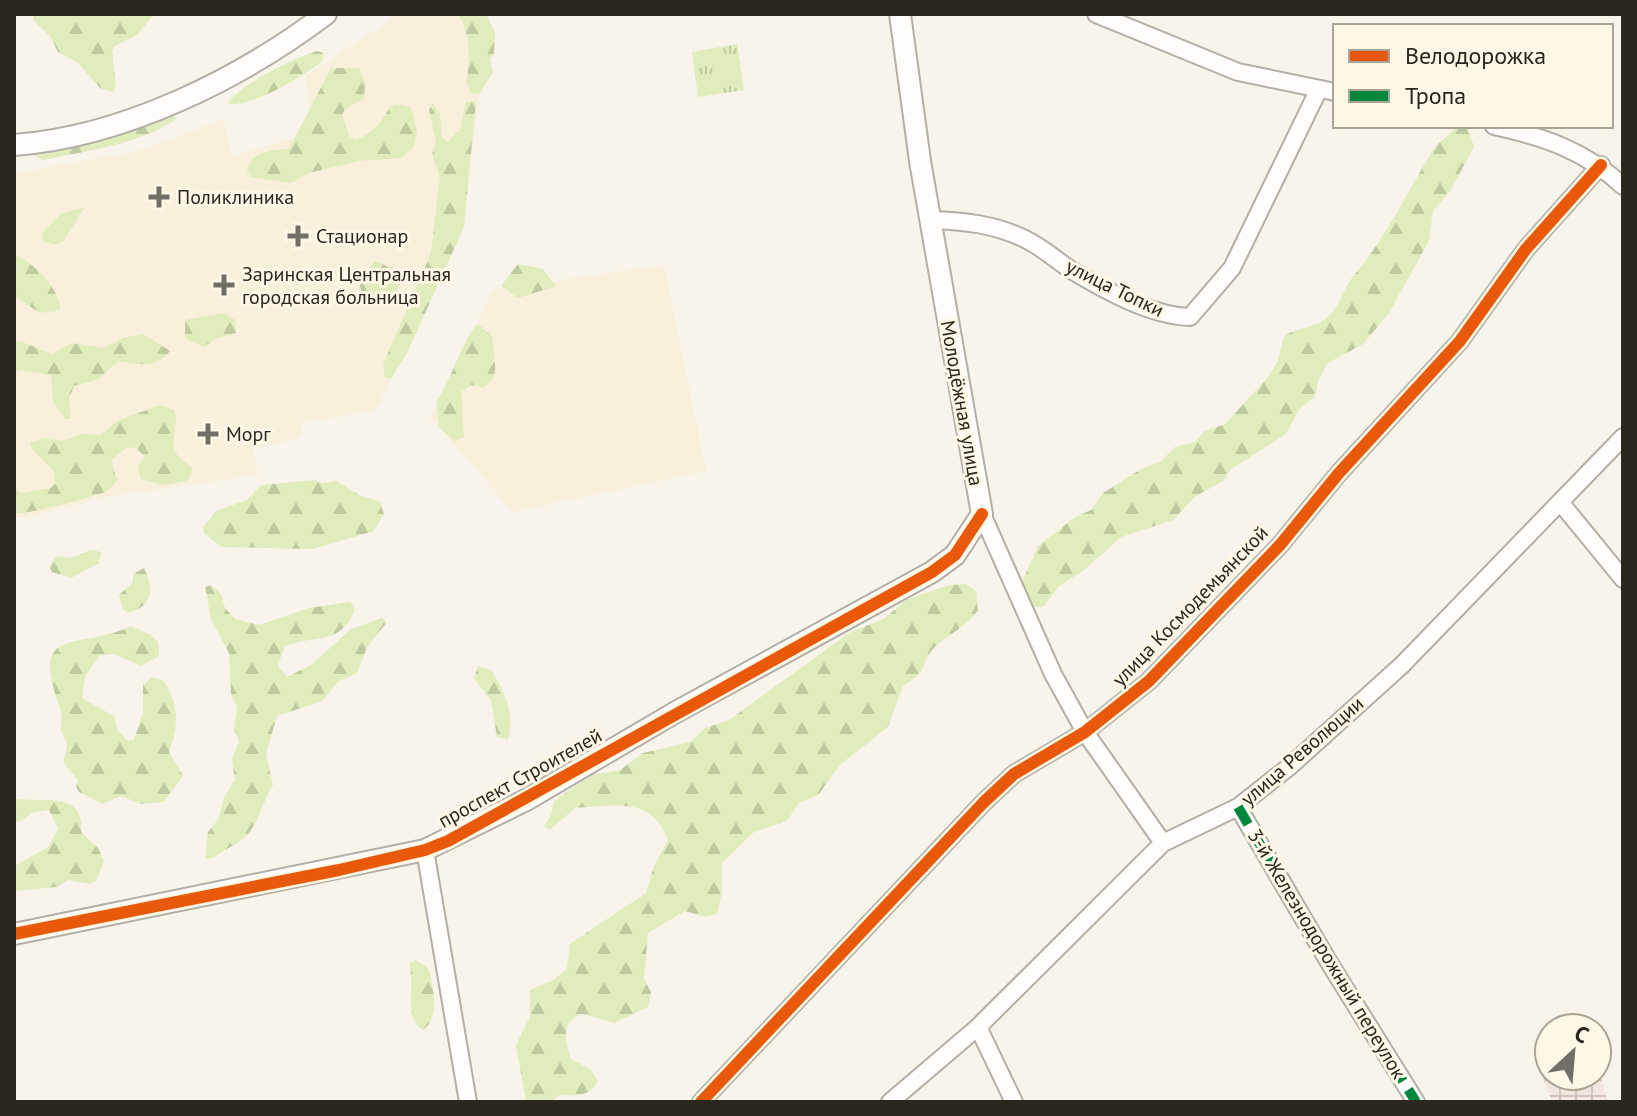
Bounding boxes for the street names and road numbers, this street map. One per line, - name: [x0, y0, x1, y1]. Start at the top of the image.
- street label: улица Топки: [1062, 253, 1168, 323]
- street label: Молодёжная улица: [935, 318, 989, 488]
- street label: улица Космодемьянской: [1106, 520, 1274, 692]
- street label: улица Революции: [1235, 690, 1369, 812]
- street label: проспект Строителей: [433, 722, 607, 834]
- street label: 3-й Железнодорожный переулок: [1242, 824, 1412, 1084]

